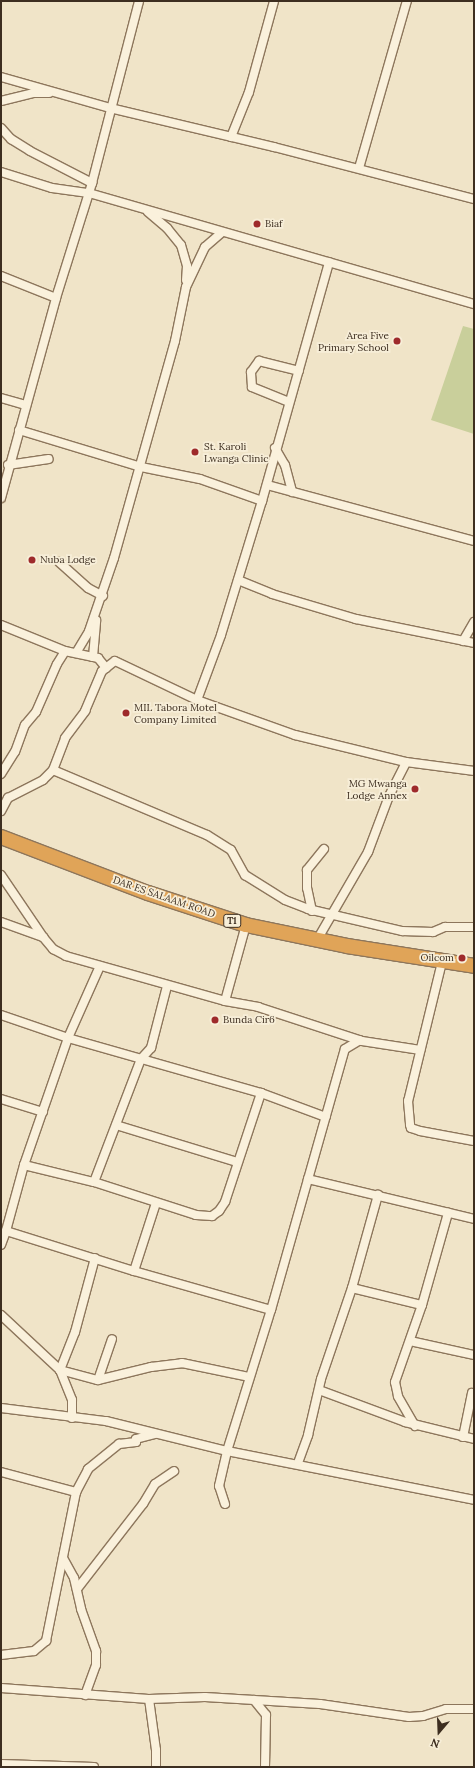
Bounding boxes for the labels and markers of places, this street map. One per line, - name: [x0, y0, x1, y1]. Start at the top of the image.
- place label: Biaf: [265, 218, 282, 230]
- marker: Biaf: [252, 219, 262, 229]
- place label: Area Five Primary School: [318, 329, 389, 352]
- marker: Area Five Primary School: [392, 336, 402, 346]
- place label: St. Karoli Lwanga Clinic: [204, 440, 269, 464]
- marker: St. Karoli Lwanga Clinic: [189, 446, 201, 458]
- place label: Nuba Lodge: [40, 554, 96, 566]
- marker: Nuba Lodge: [27, 555, 37, 565]
- place label: MIL Tabora Motel Company Limited: [134, 701, 217, 724]
- marker: MIL Tabora Motel Company Limited: [121, 708, 131, 718]
- place label: MG Mwanga Lodge Annex: [347, 777, 407, 800]
- marker: MG Mwanga Lodge Annex: [410, 784, 420, 794]
- place label: Oilcom: [420, 952, 454, 964]
- marker: Oilcom: [457, 953, 467, 963]
- place label: Bunda Cir6: [223, 1014, 275, 1026]
- marker: Bunda Cir6: [210, 1015, 220, 1025]

